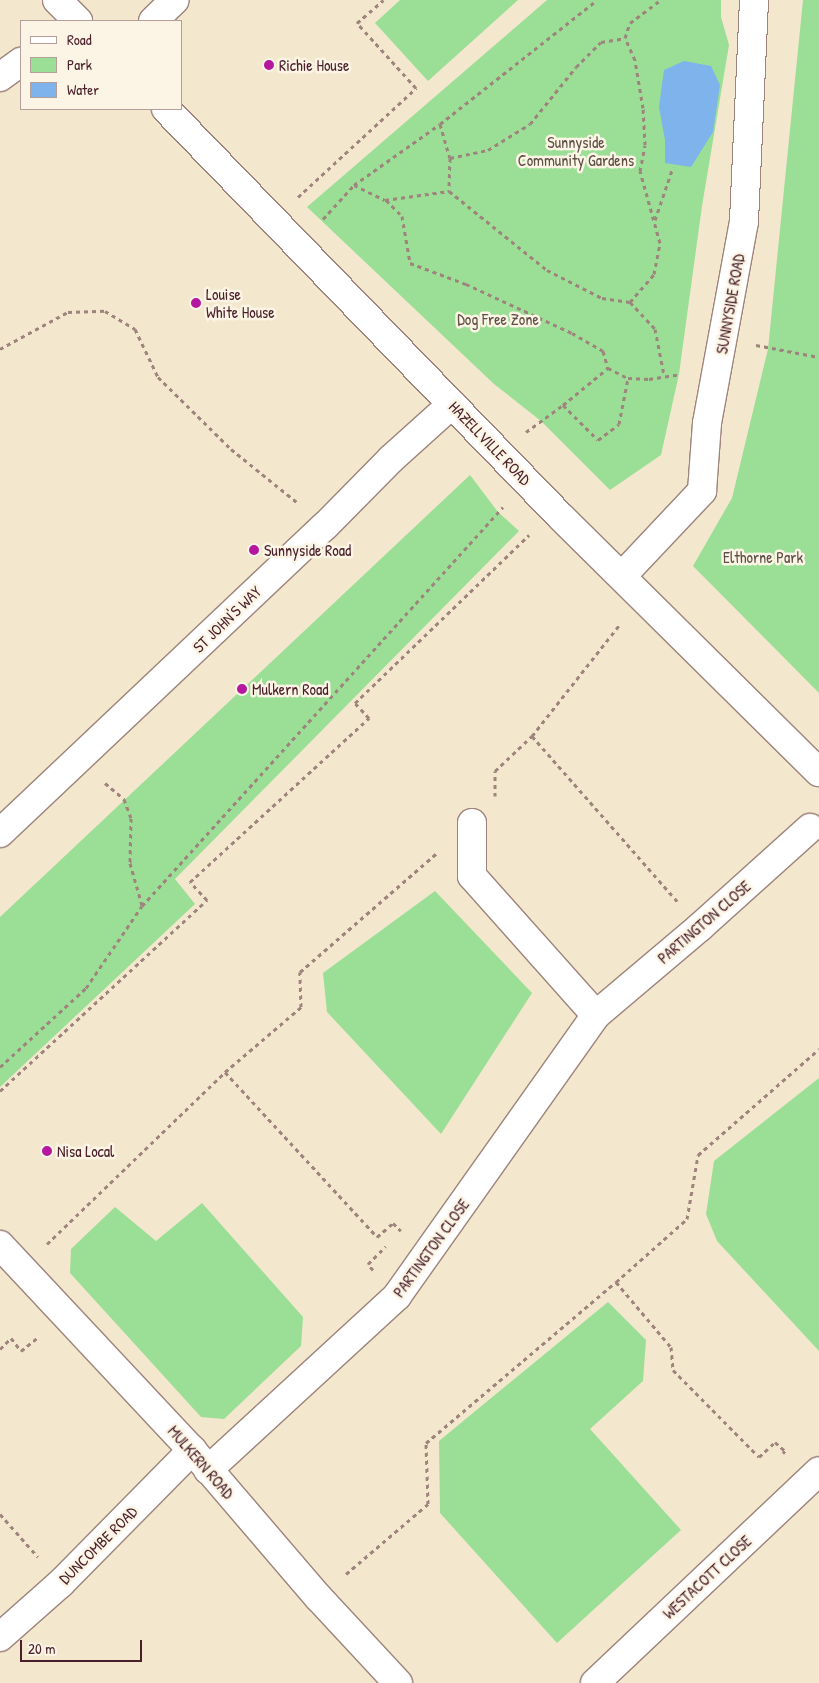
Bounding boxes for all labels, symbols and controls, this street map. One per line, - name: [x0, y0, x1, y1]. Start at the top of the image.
- legend: [20, 20, 182, 110]
- text: Road: [67, 29, 92, 50]
- text: Park: [67, 54, 92, 75]
- place label: Richie House: [279, 55, 349, 75]
- marker: Richie House: [263, 59, 275, 71]
- text: Water: [67, 79, 99, 100]
- park label: Sunnyside Community Gardens: [518, 132, 634, 170]
- street label: SUNNYSIDE ROAD: [712, 252, 748, 356]
- place label: Louise White House: [206, 284, 275, 322]
- marker: Louise White House: [190, 297, 202, 309]
- park label: Dog Free Zone: [457, 309, 539, 329]
- street label: HAZELLVILLE ROAD: [445, 397, 535, 489]
- place label: Sunnyside Road: [264, 540, 351, 560]
- marker: Sunnyside Road: [248, 544, 260, 556]
- park label: Elthorne Park: [723, 547, 803, 567]
- street label: ST JOHN'S WAY: [189, 582, 265, 656]
- place label: Mulkern Road: [252, 679, 328, 699]
- marker: Mulkern Road: [236, 683, 248, 695]
- street label: PARTINGTON CLOSE: [654, 876, 754, 968]
- place label: Nisa Local: [57, 1141, 114, 1161]
- marker: Nisa Local: [41, 1145, 53, 1157]
- street label: PARTINGTON CLOSE: [389, 1195, 473, 1301]
- street label: MULKERN ROAD: [164, 1421, 238, 1503]
- street label: DUNCOMBE ROAD: [55, 1502, 141, 1588]
- street label: WESTACOTT CLOSE: [659, 1531, 755, 1623]
- scale bar: [22, 1630, 145, 1662]
- text: 20 m: [28, 1638, 55, 1659]

